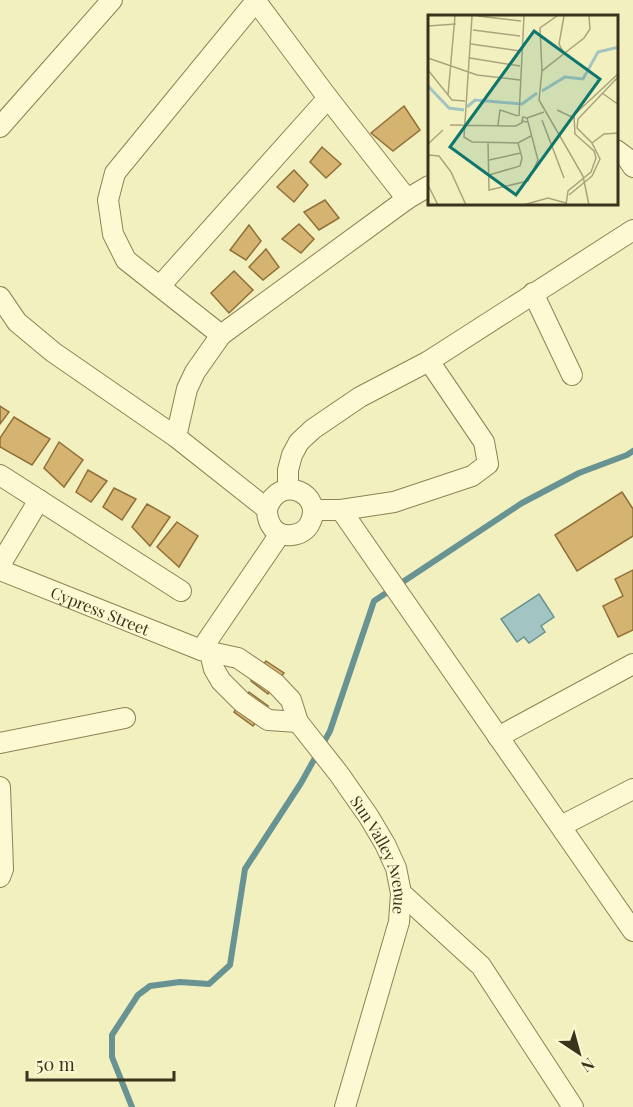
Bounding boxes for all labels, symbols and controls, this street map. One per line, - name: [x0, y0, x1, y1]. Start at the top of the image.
- inset map: [428, 15, 618, 206]
- street label: Cypress Street: [48, 581, 153, 639]
- street label: Sun Valley Avenue: [346, 791, 412, 915]
- north arrow: [549, 1023, 609, 1083]
- scale bar: [27, 1044, 174, 1082]
- text: 50 m: [36, 1052, 75, 1076]
- text: N: [577, 1054, 599, 1078]

